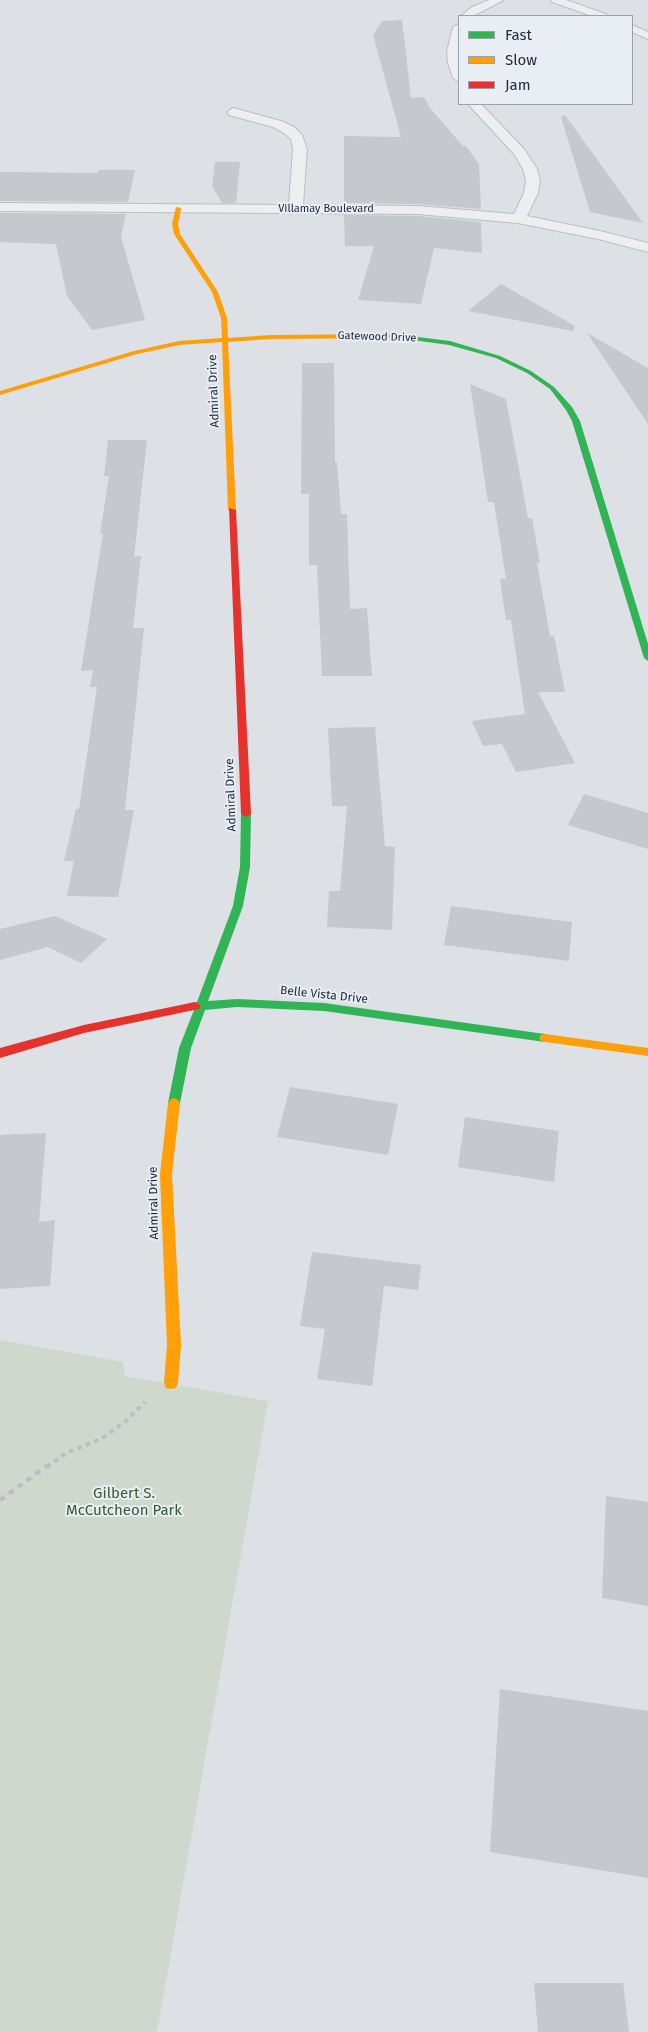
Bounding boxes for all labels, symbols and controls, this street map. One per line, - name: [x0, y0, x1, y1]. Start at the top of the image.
- legend: [458, 15, 633, 105]
- text: Fast: [505, 26, 532, 44]
- text: Slow: [505, 51, 537, 69]
- text: Jam: [505, 76, 531, 94]
- street label: Villamay Boulevard: [278, 202, 374, 216]
- street label: Gatewood Drive: [337, 329, 417, 345]
- street label: Admiral Drive: [206, 354, 222, 428]
- street label: Admiral Drive: [223, 758, 239, 832]
- street label: Belle Vista Drive: [279, 983, 369, 1007]
- street label: Admiral Drive: [146, 1166, 162, 1240]
- park label: Gilbert S. McCutcheon Park: [66, 1485, 182, 1520]

